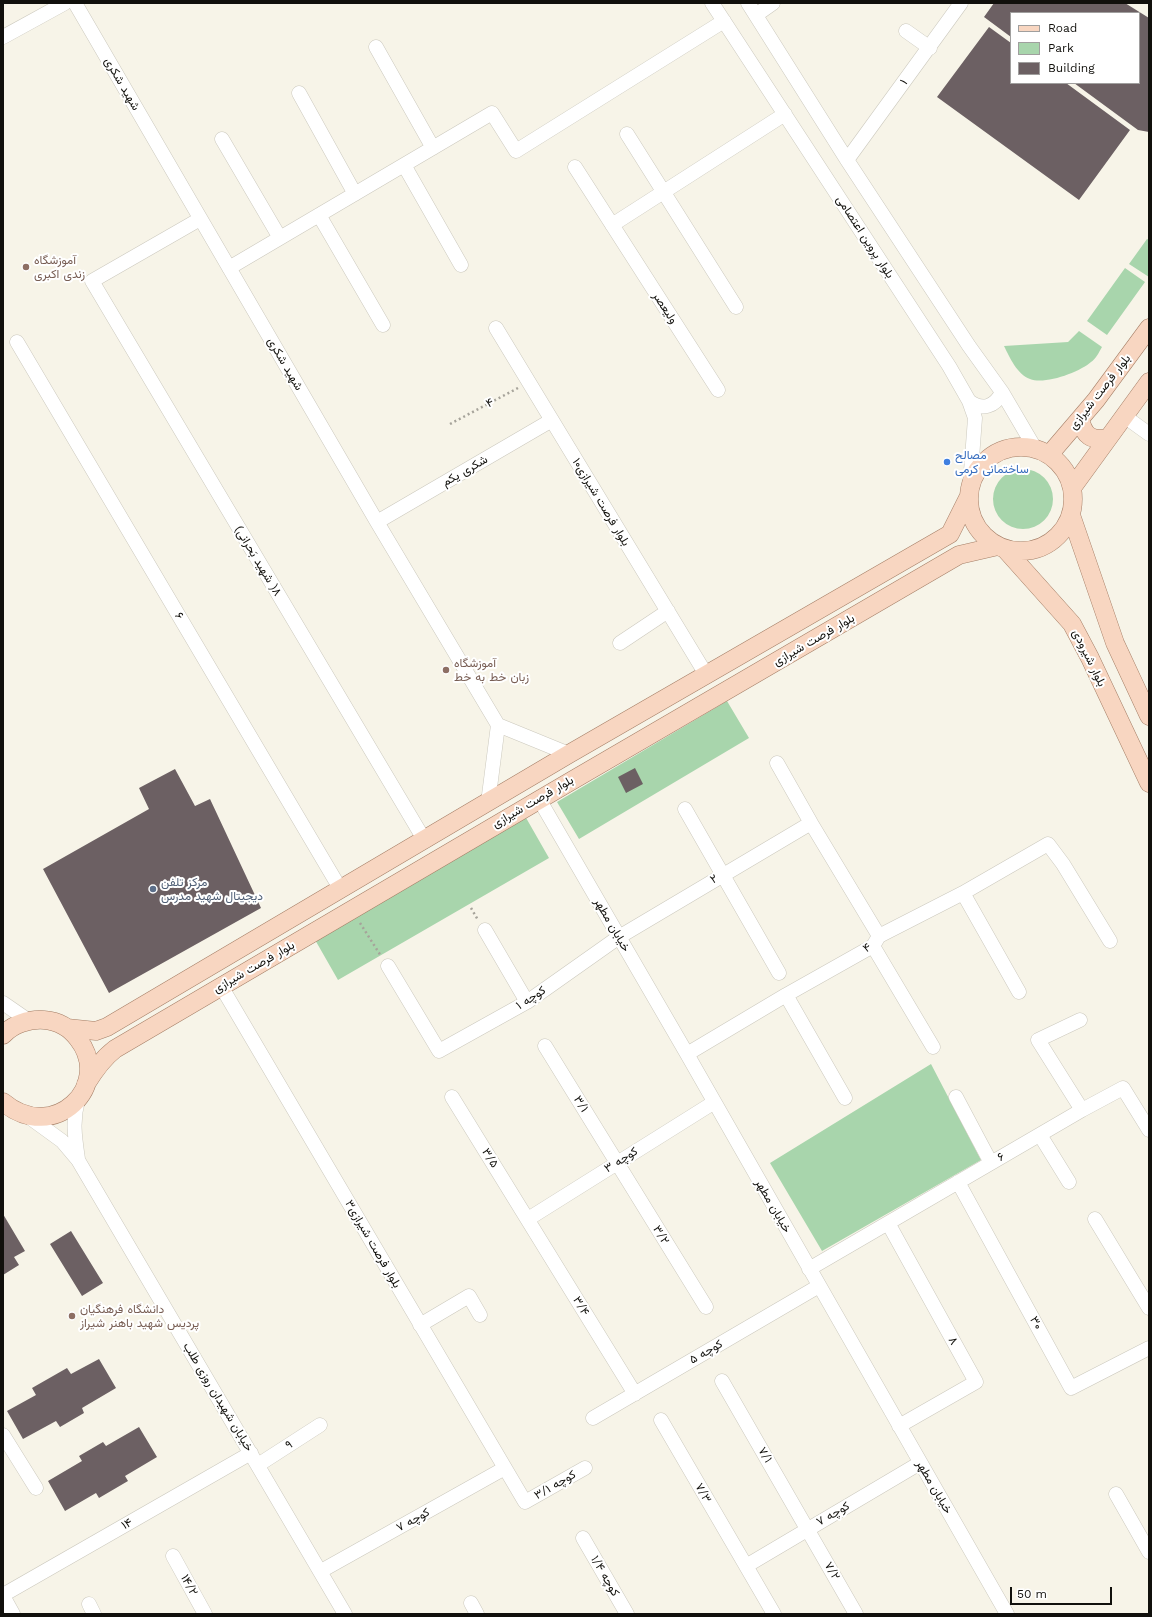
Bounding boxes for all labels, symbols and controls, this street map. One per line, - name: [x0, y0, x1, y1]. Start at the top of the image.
- legend: [1010, 12, 1140, 84]
- text: Road: [1048, 21, 1077, 35]
- text: Park: [1048, 41, 1074, 55]
- street label: شهید شکری: [101, 55, 143, 113]
- text: Building: [1048, 61, 1095, 75]
- street label: ۱: [897, 76, 911, 88]
- street label: بلوار پروین اعتصامی: [833, 193, 897, 281]
- place label: آموزشگاه زندی اکبری: [34, 253, 85, 281]
- marker: آموزشگاه زندی اکبری: [21, 262, 31, 272]
- street label: ولیعصر: [649, 289, 681, 327]
- street label: شهید شکری: [264, 335, 306, 393]
- street label: بلوار فرصت شیرازی: [1066, 352, 1134, 432]
- street label: ۴: [484, 395, 496, 411]
- place label: مصالح ساختمانی کرمی: [955, 448, 1029, 476]
- street label: شکری یکم: [440, 452, 490, 490]
- street label: بلوار فرصت شیرازی۱۰: [569, 455, 633, 549]
- marker: مصالح ساختمانی کرمی: [942, 457, 952, 467]
- street label: (شهید بَحرانی )۸: [231, 523, 285, 599]
- street label: ۶: [171, 610, 187, 622]
- street label: بلوار فرصت شیرازی: [771, 611, 857, 669]
- street label: بلوار شیرودی: [1069, 627, 1109, 689]
- place label: آموزشگاه زبان خط به خط: [454, 656, 529, 684]
- marker: آموزشگاه زبان خط به خط: [441, 665, 451, 675]
- street label: بلوار فرصت شیرازی: [490, 773, 576, 831]
- street label: ۲: [708, 871, 720, 887]
- place label: مرکز تلفن دیجیتال شهید مدرس: [161, 875, 263, 903]
- marker: مرکز تلفن دیجیتال شهید مدرس: [148, 884, 158, 894]
- street label: خیابان مطهر: [591, 896, 633, 954]
- street label: بلوار فرصت شیرازی: [211, 938, 297, 996]
- street label: ۴: [860, 940, 874, 956]
- street label: کوچه ۱: [513, 983, 549, 1013]
- street label: ۳/۱: [570, 1093, 592, 1115]
- street label: کوچه ۳: [602, 1144, 640, 1176]
- street label: ۳/۵: [479, 1146, 501, 1170]
- street label: ۶: [995, 1149, 1007, 1165]
- street label: خیابان مطهر: [752, 1177, 794, 1235]
- street label: ۳بلوار فرصت شیرازی: [342, 1197, 404, 1291]
- street label: ۳/۲: [650, 1223, 672, 1247]
- street label: ۳/۴: [570, 1294, 592, 1318]
- place label: دانشگاه فرهنگیان پردیس شهید باهنر شیراز: [80, 1302, 199, 1330]
- marker: دانشگاه فرهنگیان پردیس شهید باهنر شیراز: [67, 1311, 77, 1321]
- street label: ۳۰: [1027, 1314, 1045, 1332]
- street label: ۸: [945, 1334, 961, 1348]
- street label: کوچه ۵: [687, 1337, 725, 1367]
- street label: خیابان شهیدان روزی طلب: [180, 1340, 256, 1454]
- street label: ۹: [283, 1437, 295, 1453]
- street label: ۷/۱: [755, 1445, 775, 1465]
- street label: خیابان مطهر: [913, 1458, 955, 1516]
- street label: کوچه ۳/۱: [532, 1467, 578, 1503]
- street label: ۷/۳: [692, 1481, 714, 1505]
- street label: کوچه ۷: [814, 1499, 852, 1529]
- street label: کوچه ۷: [394, 1505, 432, 1535]
- street label: ۱۴: [119, 1515, 135, 1533]
- street label: کوچه ۱/۴: [588, 1553, 622, 1599]
- street label: ۷/۲: [821, 1559, 843, 1583]
- street label: ۱۴/۲: [177, 1572, 201, 1598]
- scale bar: [1012, 1579, 1114, 1605]
- text: 50 m: [1017, 1587, 1047, 1601]

